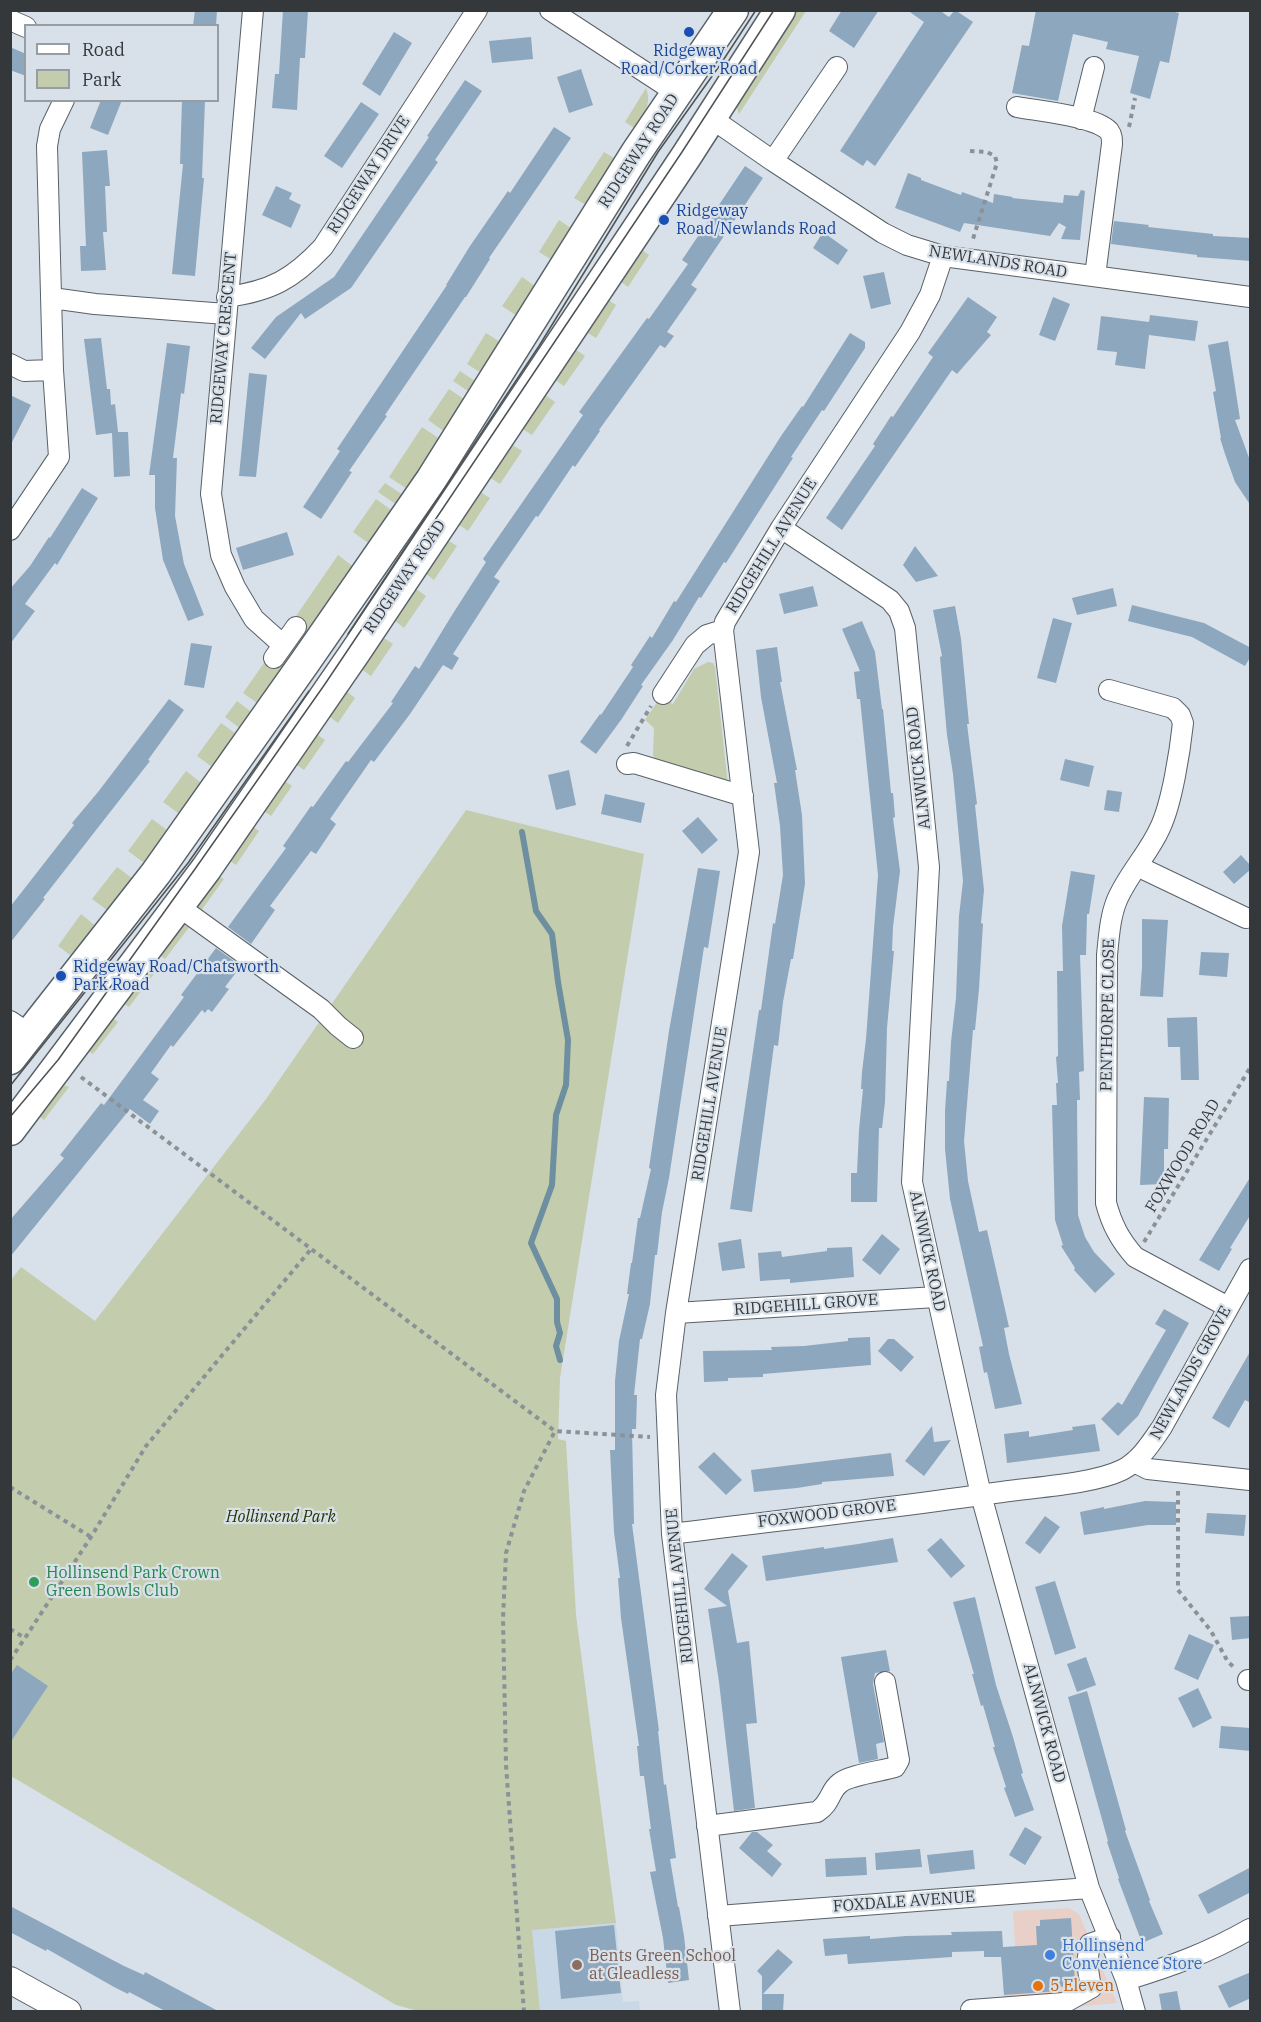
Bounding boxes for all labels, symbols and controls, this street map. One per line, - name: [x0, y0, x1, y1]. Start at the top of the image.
- legend: [24, 24, 219, 102]
- marker: Ridgeway Road/Corker Road: [682, 25, 696, 39]
- text: Road: [82, 38, 125, 61]
- place label: Ridgeway Road/Corker Road: [621, 41, 757, 79]
- text: Park: [82, 68, 121, 91]
- street label: RIDGEWAY ROAD: [595, 90, 683, 212]
- street label: RIDGEWAY DRIVE: [324, 112, 414, 238]
- place label: Ridgeway Road/Newlands Road: [676, 201, 837, 239]
- marker: Ridgeway Road/Newlands Road: [657, 213, 671, 227]
- street label: NEWLANDS ROAD: [928, 242, 1068, 282]
- street label: RIDGEWAY CRESCENT: [207, 251, 241, 425]
- street label: RIDGEHILL AVENUE: [723, 475, 821, 617]
- street label: RIDGEWAY ROAD: [360, 517, 450, 637]
- street label: ALNWICK ROAD: [903, 706, 935, 830]
- street label: PENTHORPE CLOSE: [1097, 939, 1119, 1091]
- place label: Ridgeway Road/Chatsworth Park Road: [73, 957, 279, 995]
- marker: Ridgeway Road/Chatsworth Park Road: [54, 969, 68, 983]
- street label: RIDGEHILL AVENUE: [688, 1026, 732, 1182]
- street label: FOXWOOD ROAD: [1142, 1096, 1224, 1216]
- street label: ALNWICK ROAD: [905, 1189, 949, 1313]
- street label: RIDGEHILL GROVE: [733, 1290, 879, 1320]
- street label: NEWLANDS GROVE: [1146, 1303, 1236, 1443]
- street label: FOXWOOD GROVE: [757, 1496, 897, 1532]
- park label: Hollinsend Park: [226, 1507, 336, 1527]
- street label: RIDGEHILL AVENUE: [662, 1507, 698, 1665]
- place label: Hollinsend Park Crown Green Bowls Club: [46, 1563, 220, 1601]
- marker: Hollinsend Park Crown Green Bowls Club: [27, 1575, 41, 1589]
- street label: ALNWICK ROAD: [1019, 1661, 1069, 1785]
- street label: FOXDALE AVENUE: [832, 1887, 976, 1917]
- place label: Hollinsend Convenience Store: [1062, 1936, 1202, 1974]
- place label: Bents Green School at Gleadless: [589, 1946, 736, 1984]
- marker: Hollinsend Convenience Store: [1043, 1948, 1057, 1962]
- marker: Bents Green School at Gleadless: [570, 1958, 584, 1972]
- place label: 5 Eleven: [1050, 1976, 1114, 1996]
- marker: 5 Eleven: [1031, 1979, 1045, 1993]

